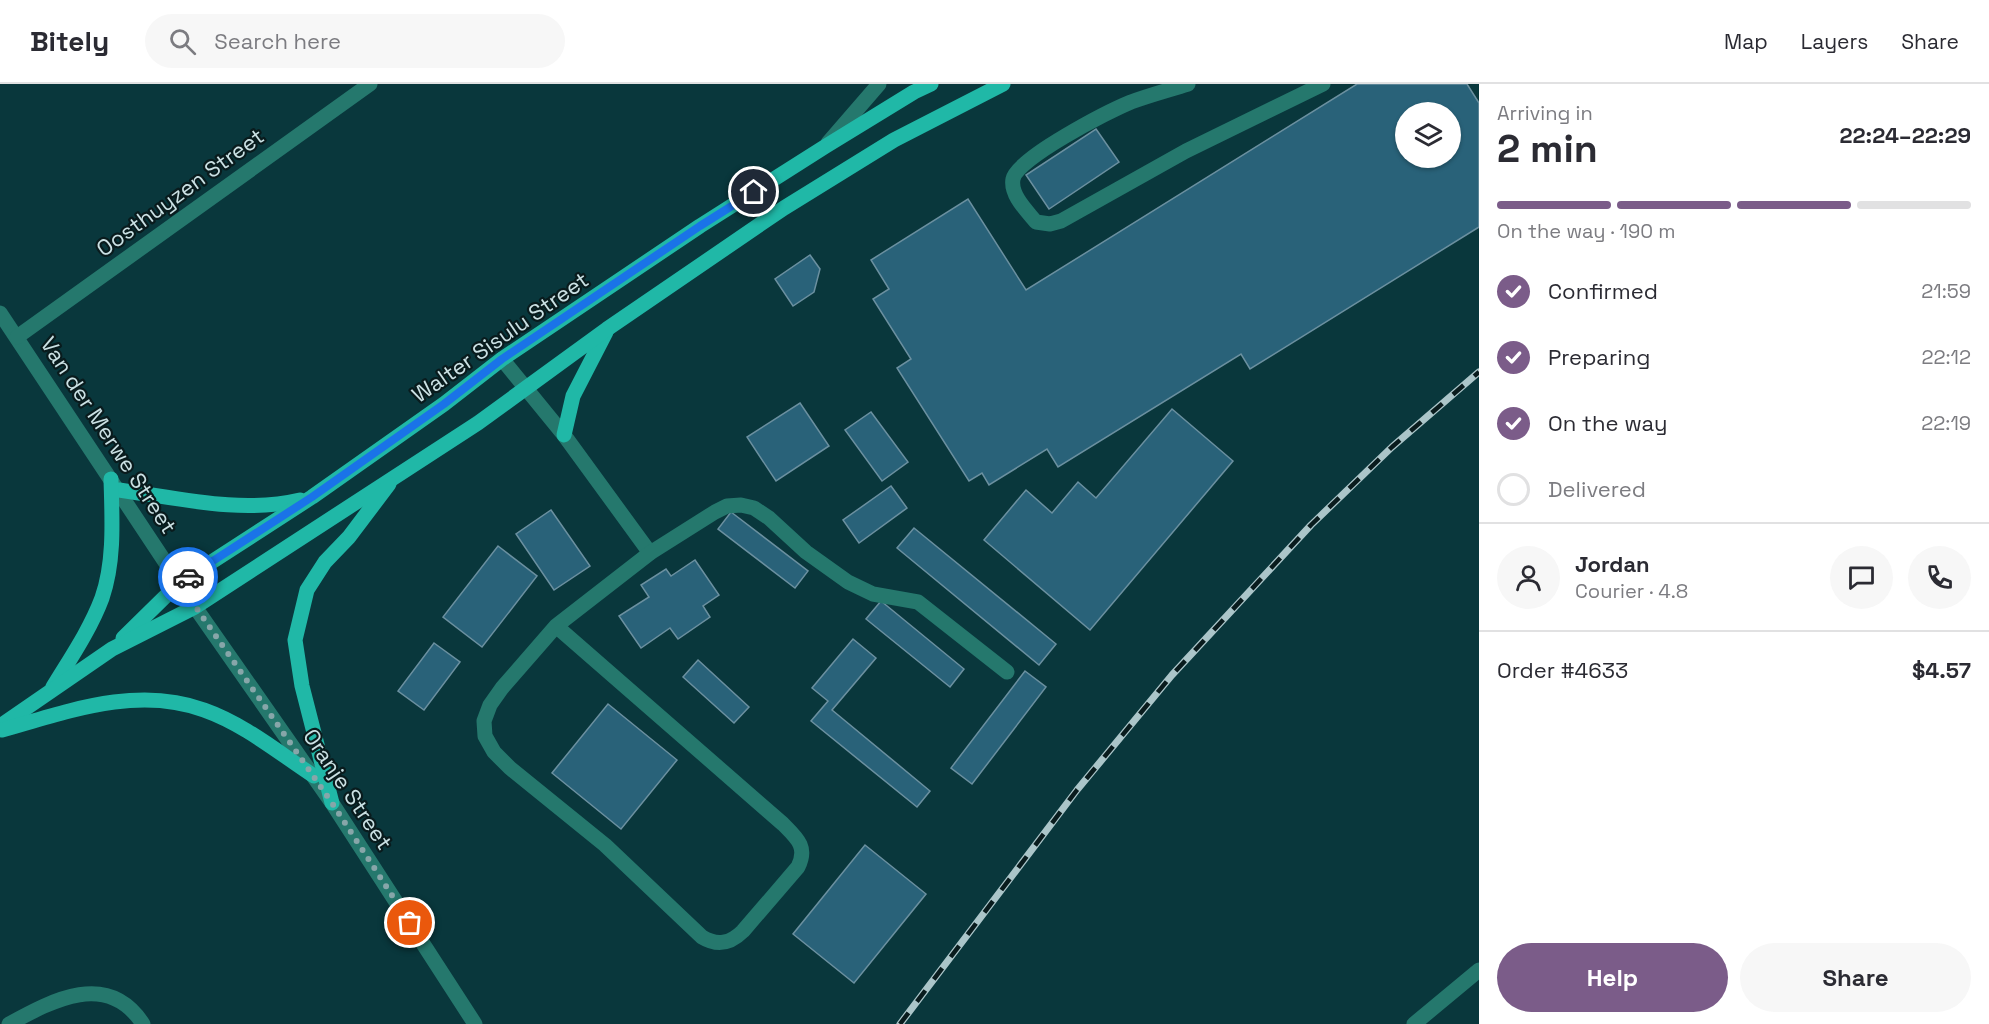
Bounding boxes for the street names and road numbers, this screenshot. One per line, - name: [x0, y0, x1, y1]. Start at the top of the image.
- street label: Oosthuyzen Street: [91, 122, 269, 262]
- street label: Walter Sisulu Street: [406, 265, 594, 409]
- street label: Van der Merwe Street: [35, 331, 183, 539]
- street label: Oranje Street: [297, 723, 399, 855]

